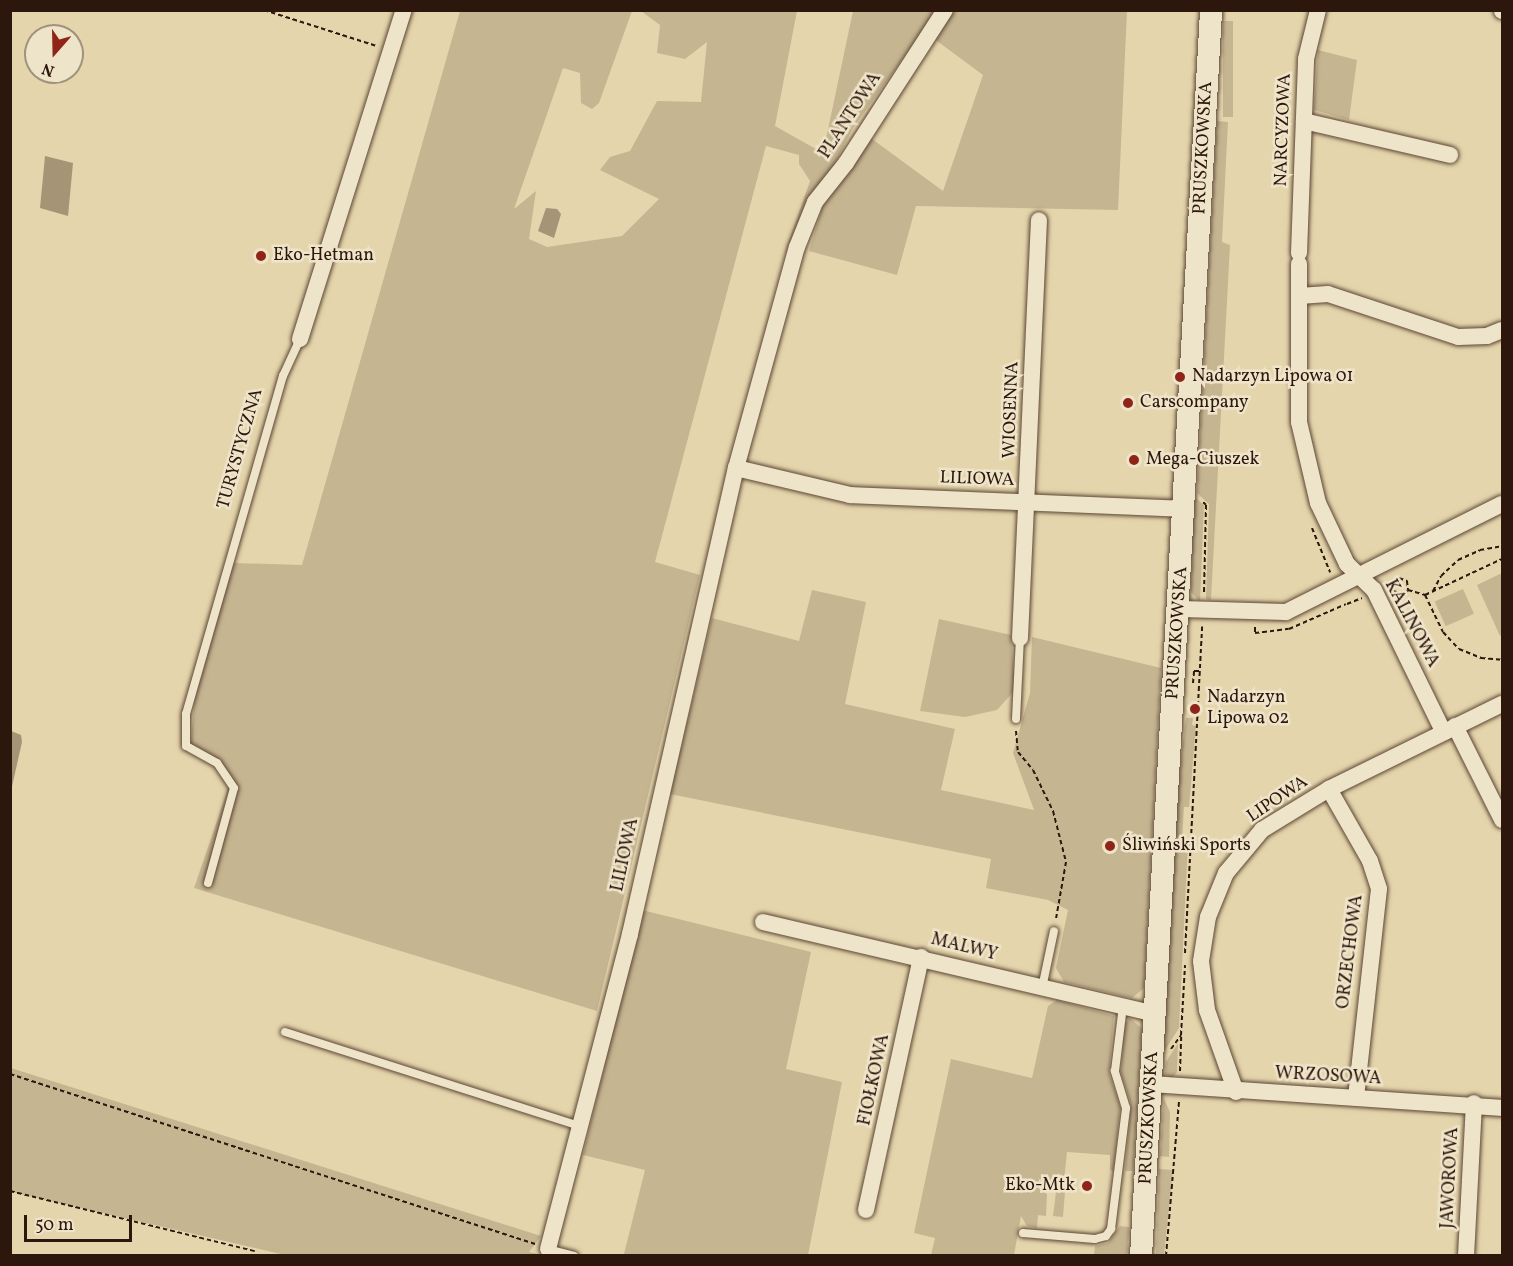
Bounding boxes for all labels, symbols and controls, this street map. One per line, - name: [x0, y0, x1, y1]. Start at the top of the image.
- north arrow: [24, 24, 84, 84]
- text: N: [39, 57, 58, 81]
- street label: PLANTOWA: [815, 69, 887, 163]
- street label: NARCYZOWA: [1271, 73, 1297, 187]
- street label: PRUSZKOWSKA: [1190, 81, 1218, 215]
- place label: Eko-Hetman: [273, 245, 374, 267]
- marker: Eko-Hetman: [254, 249, 268, 263]
- street label: WIOSENNA: [1000, 361, 1024, 459]
- place label: Nadarzyn Lipowa 01: [1192, 366, 1354, 388]
- marker: Nadarzyn Lipowa 01: [1173, 370, 1187, 384]
- street label: TURYSTYCZNA: [213, 386, 269, 512]
- place label: Carscompany: [1140, 392, 1249, 414]
- marker: Carscompany: [1121, 396, 1135, 410]
- place label: Mega-Ciuszek: [1146, 449, 1259, 471]
- marker: Mega-Ciuszek: [1127, 453, 1141, 467]
- street label: LILIOWA: [939, 468, 1015, 492]
- street label: PRUSZKOWSKA: [1163, 566, 1193, 700]
- street label: KALINOWA: [1379, 576, 1443, 672]
- place label: Nadarzyn Lipowa 02: [1207, 688, 1289, 730]
- marker: Nadarzyn Lipowa 02: [1188, 702, 1202, 716]
- street label: LIPOWA: [1243, 772, 1313, 828]
- street label: LILIOWA: [608, 816, 644, 894]
- place label: Śliwiński Sports: [1122, 835, 1251, 857]
- marker: Śliwiński Sports: [1103, 839, 1117, 853]
- street label: ORZECHOWA: [1333, 894, 1369, 1010]
- street label: MALWY: [928, 929, 1000, 967]
- street label: FIOŁKOWA: [855, 1032, 895, 1128]
- street label: PRUSZKOWSKA: [1136, 1051, 1164, 1185]
- street label: WRZOSOWA: [1274, 1063, 1382, 1091]
- street label: JAWOROWA: [1438, 1127, 1464, 1229]
- place label: Eko-Mtk: [1005, 1175, 1075, 1197]
- marker: Eko-Mtk: [1080, 1179, 1094, 1193]
- scale bar: [27, 1203, 135, 1241]
- text: 50 m: [35, 1213, 74, 1238]

